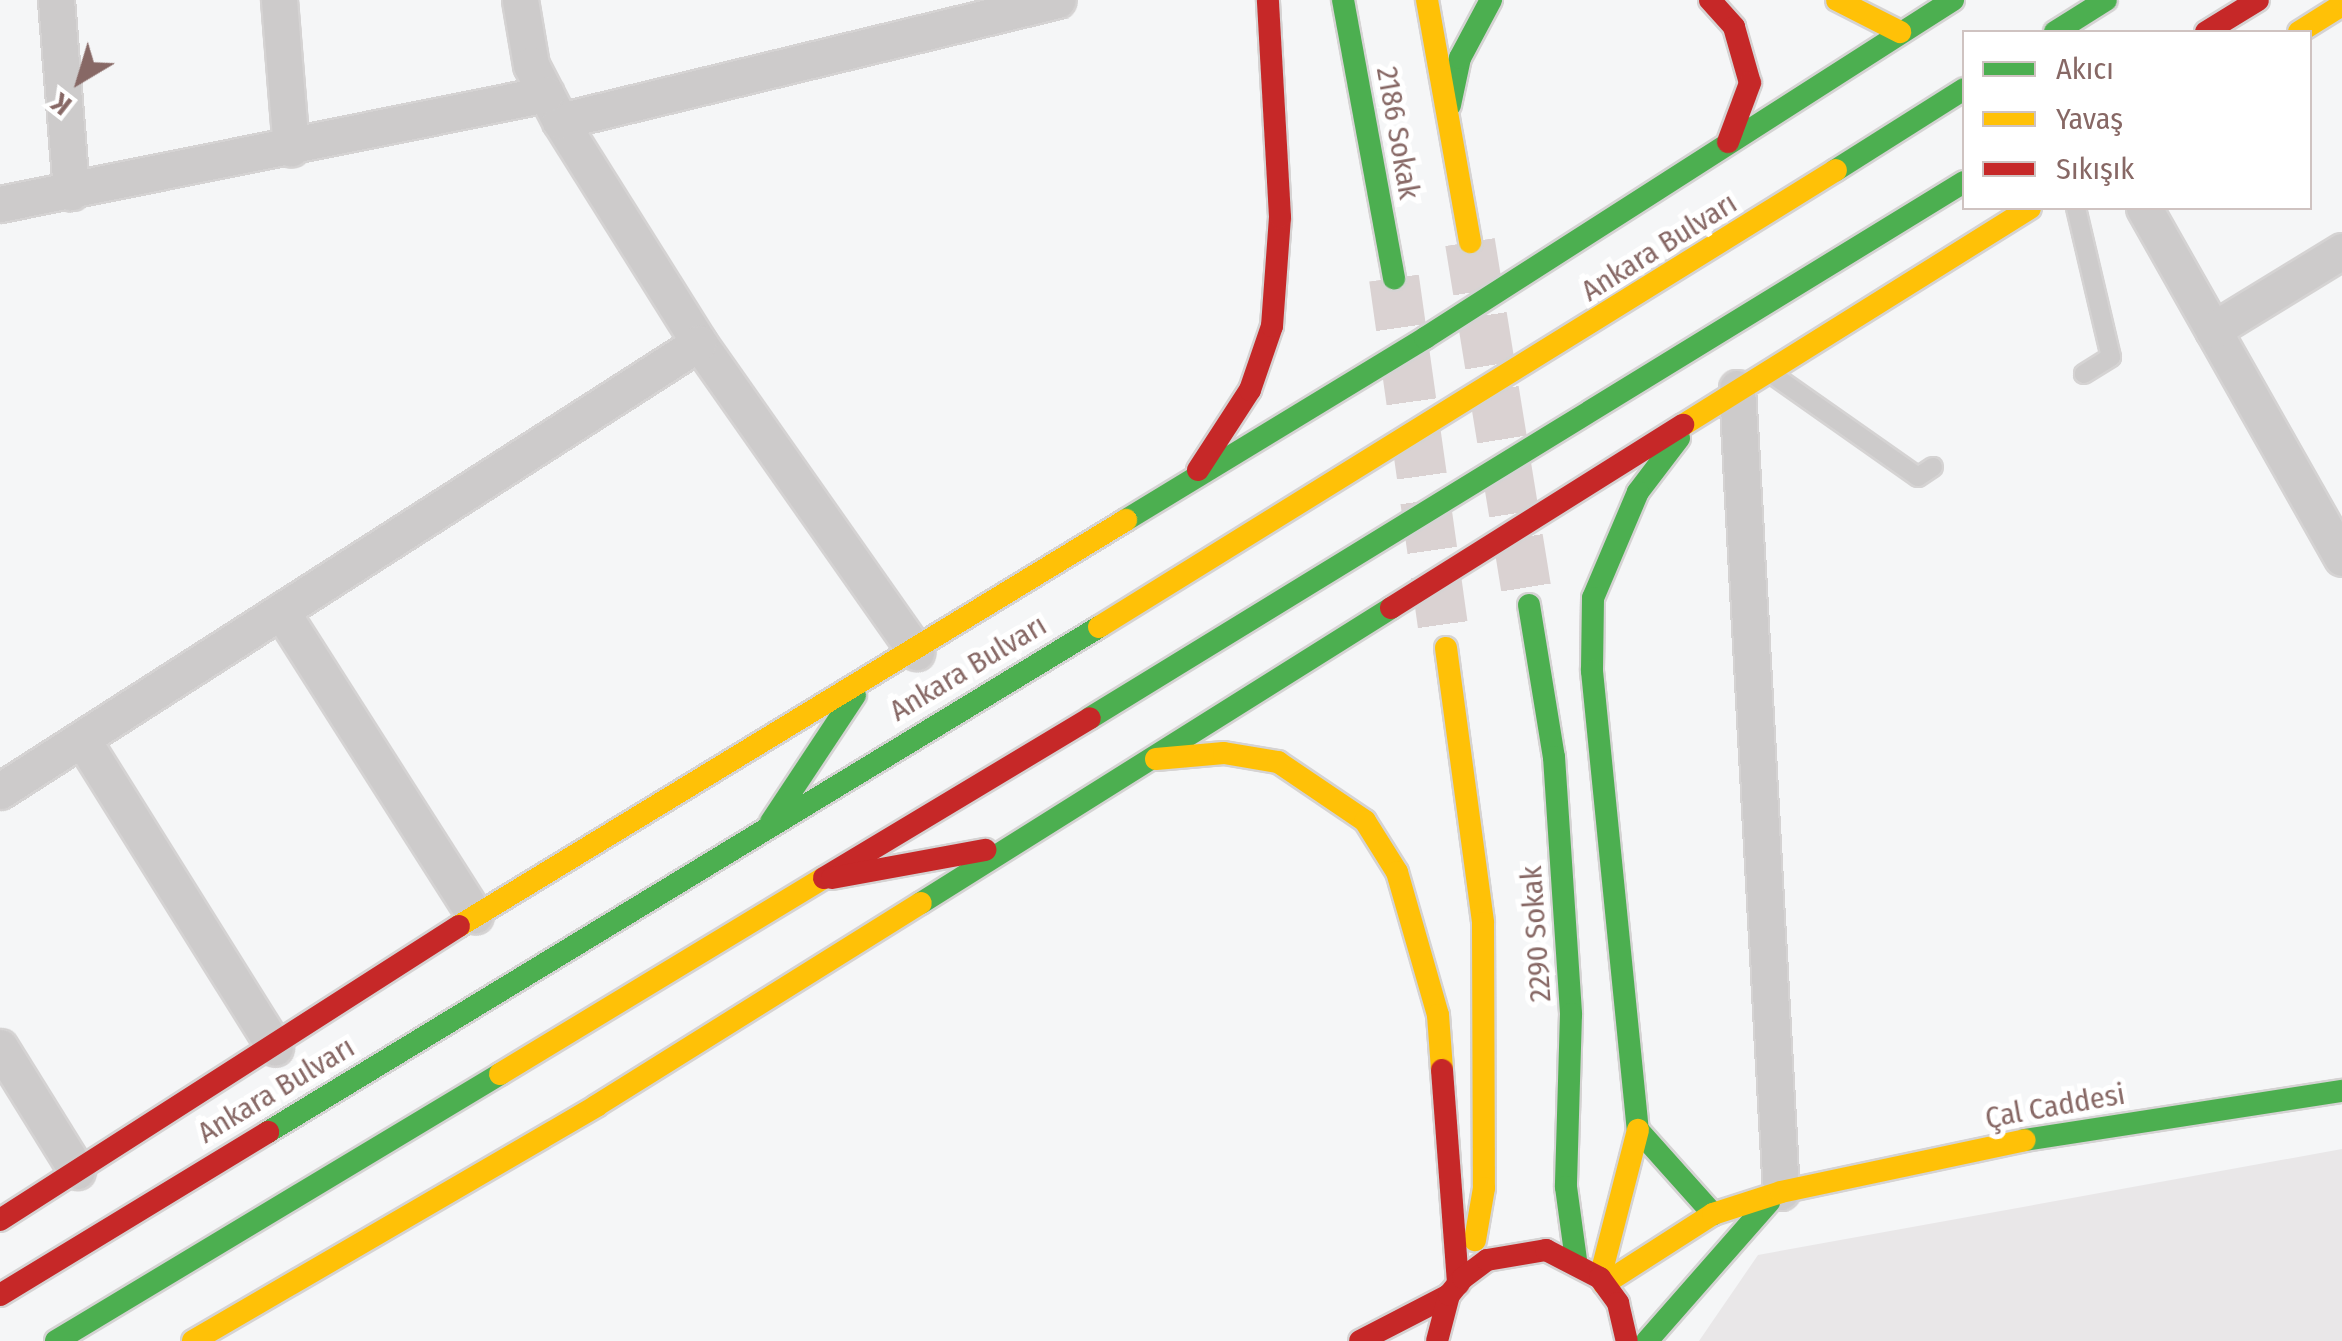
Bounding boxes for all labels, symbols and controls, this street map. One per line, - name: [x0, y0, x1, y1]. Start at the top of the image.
- north arrow: [30, 30, 130, 130]
- legend: [1962, 30, 2312, 210]
- text: Akıcı: [2056, 51, 2114, 87]
- street label: 2186 Sokak: [1369, 64, 1427, 202]
- text: K: [45, 86, 78, 122]
- text: Yavaş: [2056, 101, 2123, 137]
- text: Sıkışık: [2056, 151, 2134, 187]
- street label: Ankara Bulvarı: [1575, 185, 1743, 309]
- street label: Ankara Bulvarı: [883, 607, 1053, 729]
- street label: 2290 Sokak: [1513, 865, 1559, 1003]
- street label: Ankara Bulvarı: [191, 1029, 361, 1151]
- street label: Çal Caddesi: [1982, 1076, 2128, 1136]

